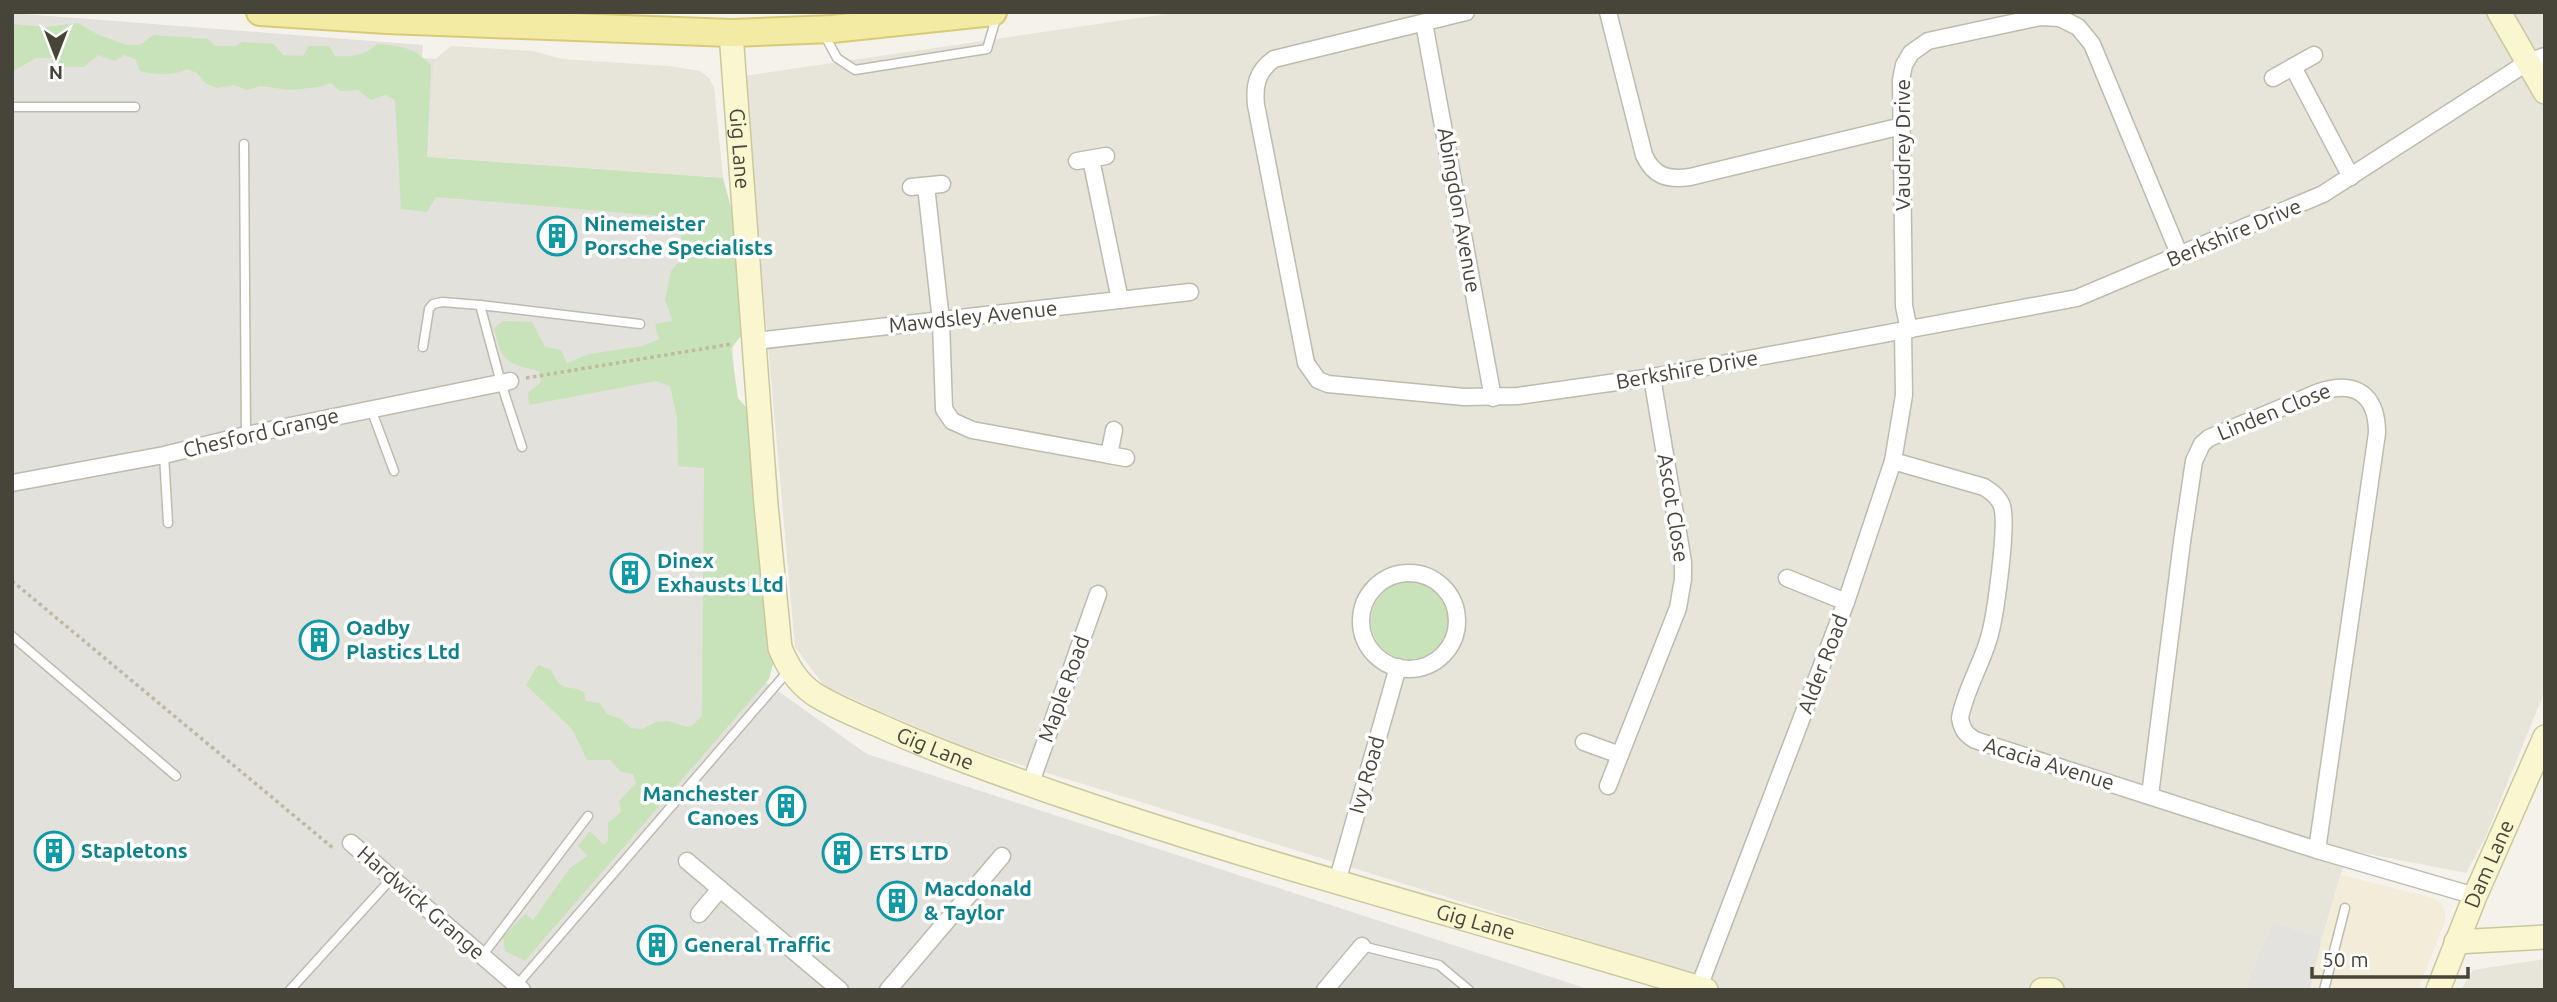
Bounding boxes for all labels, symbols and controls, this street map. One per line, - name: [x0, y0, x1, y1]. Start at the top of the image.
- north arrow: [21, 21, 91, 91]
- text: N: [49, 62, 63, 84]
- street label: Vaudrey Drive: [1890, 79, 1914, 211]
- street label: Gig Lane: [726, 107, 756, 190]
- street label: Abingdon Avenue: [1434, 125, 1486, 294]
- street label: Berkshire Drive: [2163, 193, 2304, 271]
- place label: Ninemeister Porsche Specialists: [584, 211, 773, 259]
- building icon: Ninemeister Porsche Specialists: [536, 215, 578, 257]
- street label: Mawdsley Avenue: [887, 295, 1058, 337]
- street label: Berkshire Drive: [1614, 345, 1760, 393]
- street label: Linden Close: [2214, 378, 2334, 445]
- street label: Chesford Grange: [181, 402, 341, 462]
- street label: Ascot Close: [1654, 452, 1694, 564]
- place label: Dinex Exhausts Ltd: [657, 548, 784, 596]
- building icon: Dinex Exhausts Ltd: [609, 552, 651, 594]
- street label: Alder Road: [1792, 611, 1852, 717]
- place label: Oadby Plastics Ltd: [346, 615, 460, 663]
- building icon: Oadby Plastics Ltd: [298, 619, 340, 661]
- street label: Maple Road: [1033, 632, 1093, 745]
- street label: Gig Lane: [893, 722, 977, 774]
- street label: Acacia Avenue: [1981, 732, 2118, 794]
- street label: Ivy Road: [1344, 733, 1389, 816]
- place label: Manchester Canoes: [643, 781, 759, 829]
- building icon: Manchester Canoes: [765, 785, 807, 827]
- street label: Dam Lane: [2459, 816, 2518, 911]
- building icon: Stapletons: [33, 830, 75, 872]
- building icon: ETS LTD: [821, 832, 863, 874]
- place label: Stapletons: [81, 838, 188, 862]
- place label: ETS LTD: [869, 840, 949, 864]
- street label: Hardwick Grange: [353, 841, 490, 964]
- place label: Macdonald & Taylor: [924, 876, 1032, 924]
- building icon: Macdonald & Taylor: [876, 880, 918, 922]
- street label: Gig Lane: [1434, 898, 1518, 944]
- building icon: General Traffic: [636, 924, 678, 966]
- place label: General Traffic: [684, 932, 831, 956]
- scale bar: [2312, 936, 2468, 980]
- text: 50 m: [2322, 947, 2369, 971]

